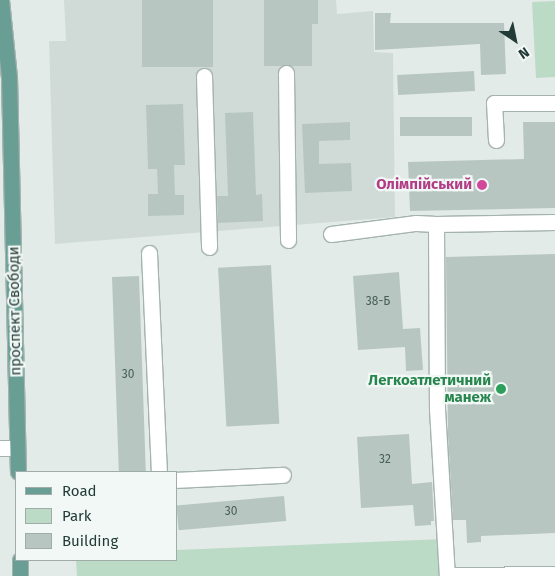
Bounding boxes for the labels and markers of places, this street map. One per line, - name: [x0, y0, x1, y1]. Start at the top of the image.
- place label: Олімпійський: [376, 176, 472, 194]
- marker: Олімпійський: [476, 179, 488, 191]
- place label: Легкоатлетичний манеж: [368, 371, 491, 406]
- marker: Легкоатлетичний манеж: [495, 383, 507, 395]

